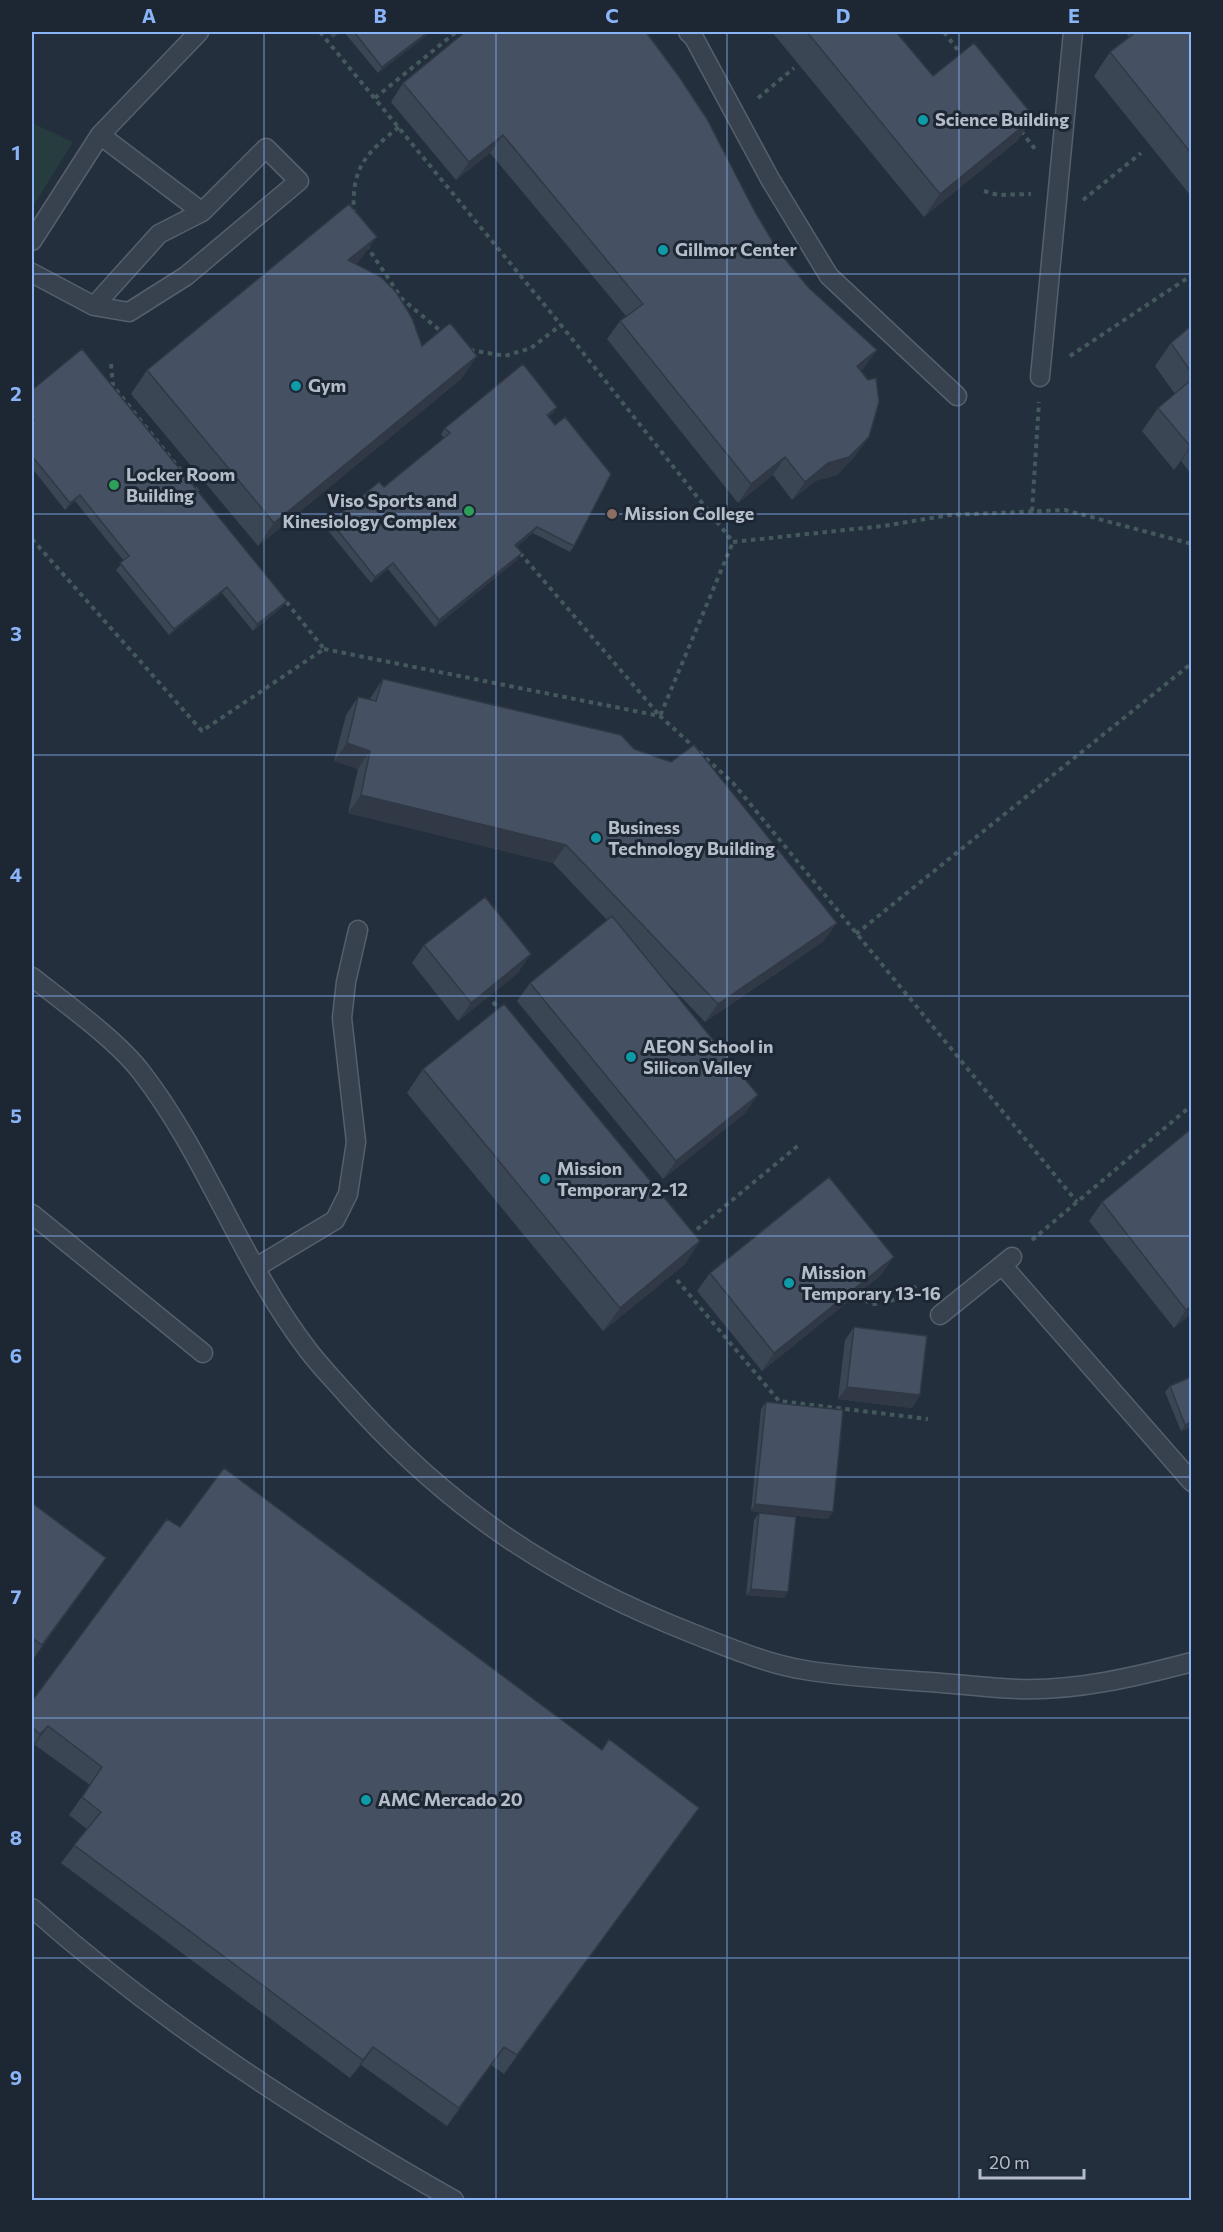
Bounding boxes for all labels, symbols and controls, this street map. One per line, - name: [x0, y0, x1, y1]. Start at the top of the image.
- text: A: [142, 3, 156, 27]
- text: B: [373, 3, 387, 27]
- text: C: [605, 3, 619, 27]
- text: D: [836, 3, 850, 27]
- text: E: [1068, 3, 1080, 27]
- place label: Science Building: [935, 108, 1069, 130]
- marker: Science Building: [916, 113, 930, 127]
- text: 1: [11, 140, 21, 164]
- place label: Gillmor Center: [675, 238, 797, 260]
- marker: Gillmor Center: [656, 243, 670, 257]
- place label: Gym: [308, 374, 346, 396]
- marker: Gym: [289, 379, 303, 393]
- text: 2: [10, 381, 22, 405]
- place label: Locker Room Building: [126, 463, 235, 506]
- marker: Locker Room Building: [107, 478, 121, 492]
- place label: Viso Sports and Kinesiology Complex: [282, 489, 457, 532]
- place label: Mission College: [624, 502, 754, 524]
- marker: Viso Sports and Kinesiology Complex: [462, 504, 476, 518]
- marker: Mission College: [605, 507, 619, 521]
- text: 3: [10, 621, 22, 645]
- place label: Business Technology Building: [608, 816, 775, 859]
- marker: Business Technology Building: [589, 831, 603, 845]
- text: 4: [10, 862, 22, 886]
- place label: AEON School in Silicon Valley: [643, 1035, 773, 1078]
- marker: AEON School in Silicon Valley: [624, 1050, 638, 1064]
- text: 5: [10, 1103, 22, 1127]
- place label: Mission Temporary 2-12: [557, 1157, 688, 1200]
- marker: Mission Temporary 2-12: [538, 1172, 552, 1186]
- place label: Mission Temporary 13-16: [801, 1261, 941, 1304]
- marker: Mission Temporary 13-16: [782, 1276, 796, 1290]
- text: 6: [10, 1343, 22, 1367]
- text: 7: [11, 1584, 22, 1608]
- place label: AMC Mercado 20: [378, 1788, 523, 1810]
- marker: AMC Mercado 20: [359, 1793, 373, 1807]
- text: 8: [10, 1825, 22, 1849]
- text: 9: [10, 2065, 22, 2089]
- scale bar: [980, 2142, 1084, 2180]
- text: 20 m: [989, 2151, 1030, 2173]

